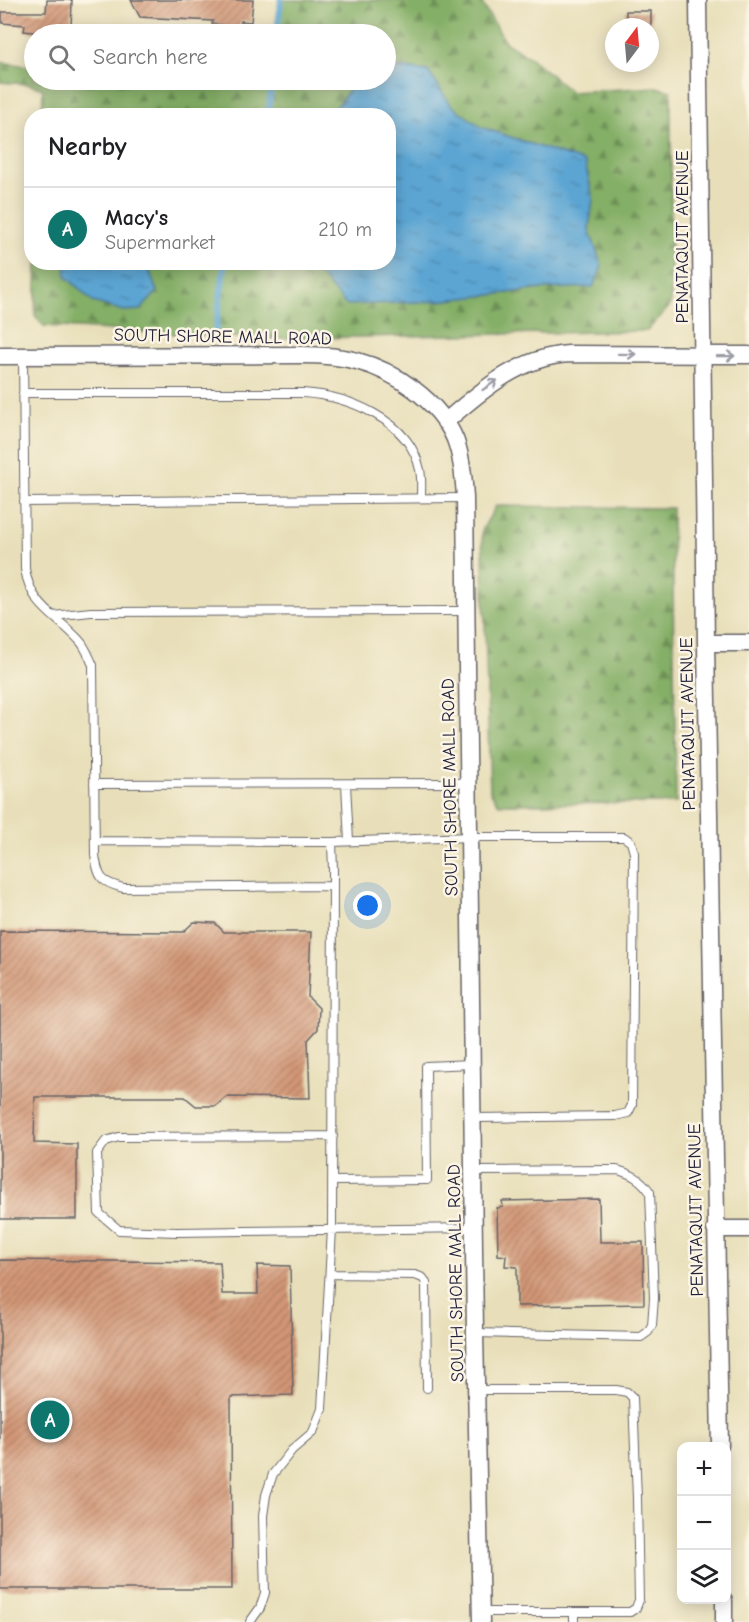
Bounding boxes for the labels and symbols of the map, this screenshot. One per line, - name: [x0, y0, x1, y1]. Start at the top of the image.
- north arrow: [605, 18, 659, 72]
- street label: PENATAQUIT AVENUE: [672, 150, 693, 324]
- street label: SOUTH SHORE MALL ROAD: [114, 325, 332, 349]
- one-way arrow: [617, 348, 637, 360]
- one-way arrow: [715, 350, 735, 362]
- one-way arrow: [482, 379, 498, 391]
- street label: PENATAQUIT AVENUE: [676, 637, 700, 811]
- street label: SOUTH SHORE MALL ROAD: [438, 678, 462, 896]
- your location: [353, 891, 382, 920]
- street label: PENATAQUIT AVENUE: [684, 1123, 708, 1297]
- street label: SOUTH SHORE MALL ROAD: [444, 1164, 468, 1382]
- pin: A: [31, 1398, 70, 1442]

